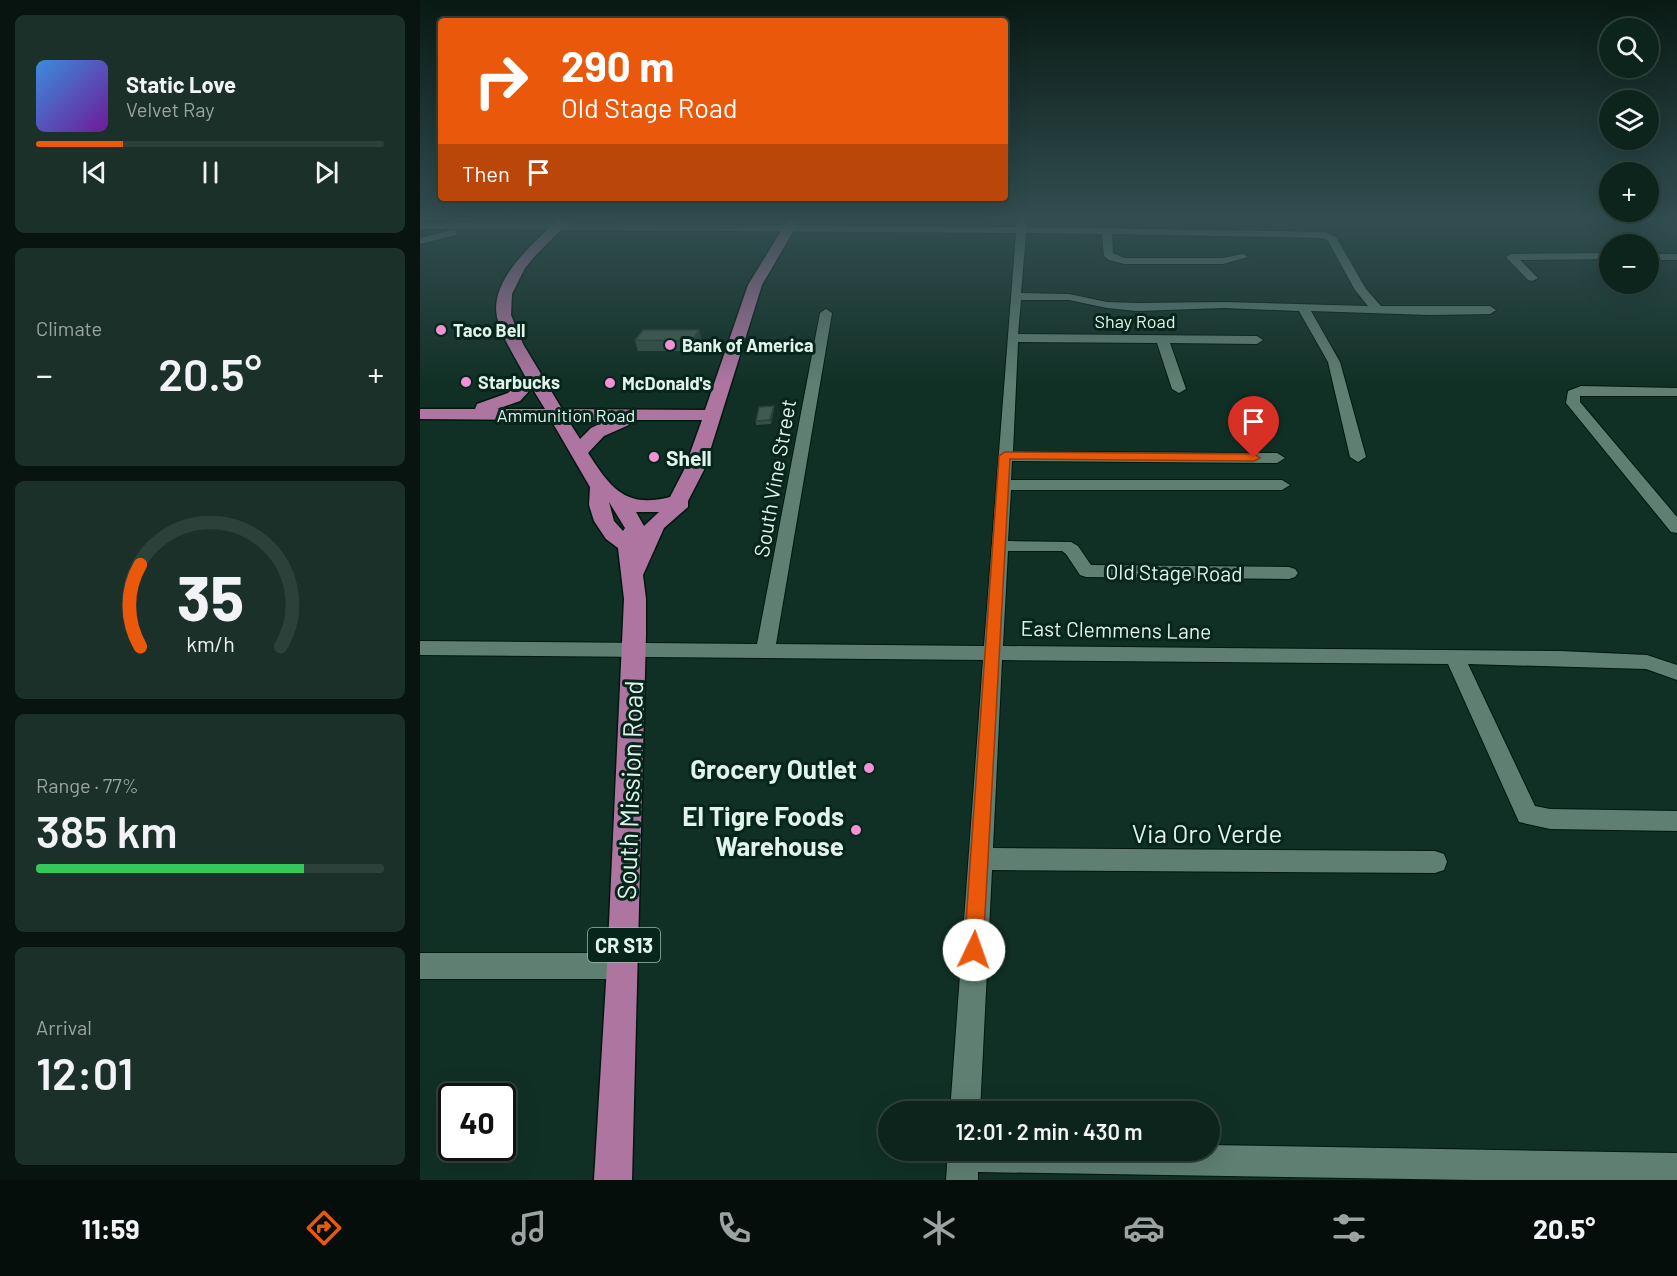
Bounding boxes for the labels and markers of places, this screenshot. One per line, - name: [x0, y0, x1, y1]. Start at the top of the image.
- place label: Taco Bell: [453, 319, 525, 341]
- marker: Taco Bell: [434, 323, 448, 337]
- place label: Bank of America: [682, 334, 814, 356]
- marker: Bank of America: [663, 338, 677, 352]
- place label: Starbucks: [478, 371, 560, 393]
- place label: McDonald's: [622, 372, 711, 394]
- marker: Starbucks: [459, 375, 473, 389]
- marker: McDonald's: [603, 376, 617, 390]
- pin: [1228, 396, 1279, 458]
- place label: Shell: [666, 445, 712, 470]
- marker: Shell: [647, 450, 661, 464]
- place label: Grocery Outlet: [690, 753, 857, 784]
- marker: Grocery Outlet: [862, 761, 876, 775]
- place label: El Tigre Foods Warehouse: [682, 800, 844, 861]
- marker: El Tigre Foods Warehouse: [849, 823, 863, 837]

